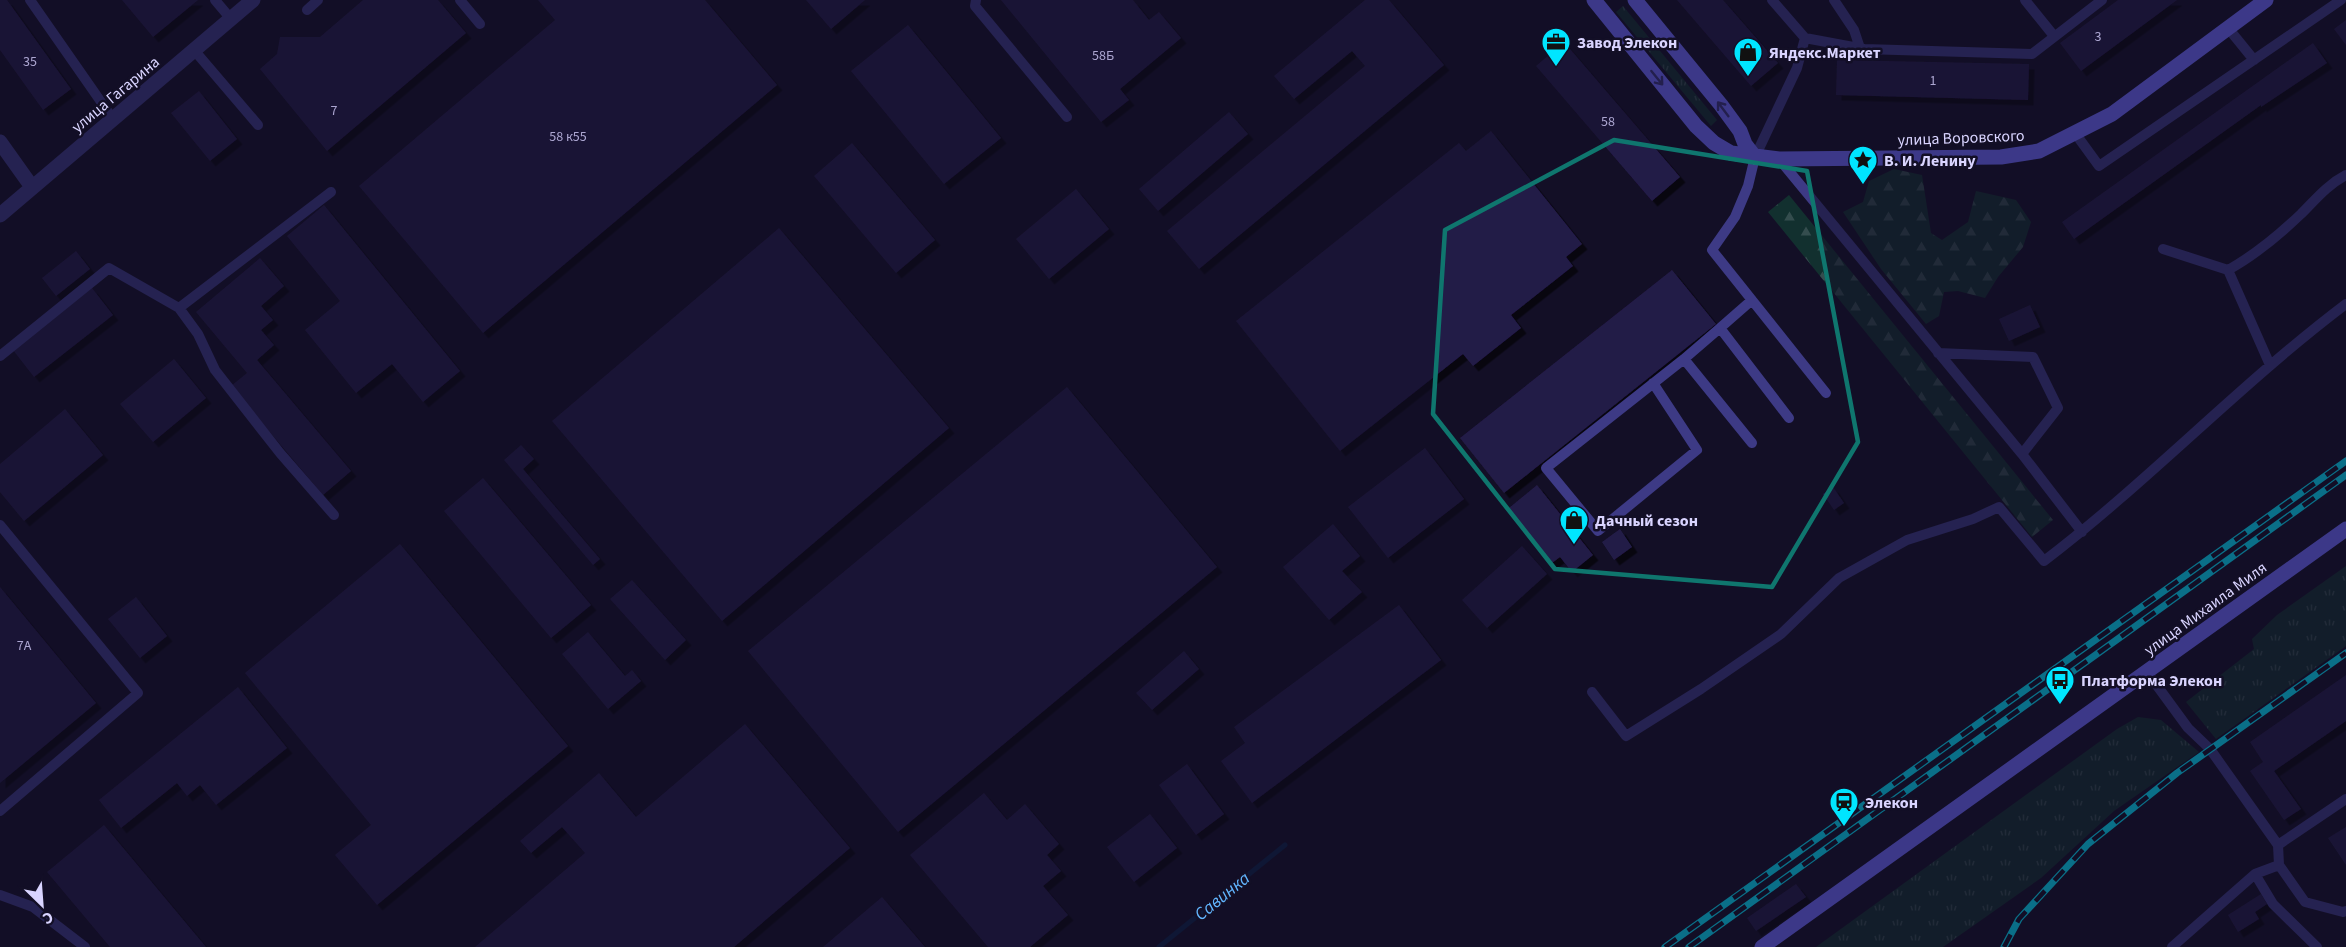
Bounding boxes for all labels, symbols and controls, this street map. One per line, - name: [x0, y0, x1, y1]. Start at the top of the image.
- office icon: Завод Элекон: [1540, 26, 1572, 68]
- house number: 3: [2095, 27, 2102, 47]
- place label: Завод Элекон: [1577, 32, 1677, 54]
- shop icon: Яндекс.Маркет: [1732, 36, 1764, 78]
- place label: Яндекс.Маркет: [1769, 42, 1881, 64]
- house number: 58Б: [1092, 46, 1114, 66]
- street label: улица Гагарина: [67, 51, 164, 138]
- house number: 35: [23, 52, 37, 72]
- one-way arrow: [1651, 70, 1664, 86]
- house number: 1: [1930, 71, 1937, 91]
- house number: 7: [331, 101, 338, 121]
- one-way arrow: [1717, 101, 1730, 117]
- house number: 58: [1601, 112, 1615, 132]
- street label: улица Воровского: [1897, 125, 2025, 151]
- house number: 58 к55: [549, 127, 587, 147]
- place icon: В. И. Ленину: [1847, 144, 1879, 186]
- place label: В. И. Ленину: [1884, 150, 1976, 172]
- shop icon: Дачный сезон: [1558, 504, 1590, 546]
- place label: Дачный сезон: [1595, 510, 1698, 532]
- street label: улица Михаила Миля: [2140, 557, 2272, 661]
- house number: 7А: [17, 636, 32, 656]
- bus stop icon: Платформа Элекон: [2044, 664, 2076, 706]
- place label: Платформа Элекон: [2081, 670, 2222, 692]
- station icon: Элекон: [1828, 786, 1860, 828]
- place label: Элекон: [1865, 792, 1918, 814]
- water label: Савинка: [1189, 866, 1256, 927]
- north arrow: [12, 875, 72, 935]
- text: С: [39, 906, 57, 930]

